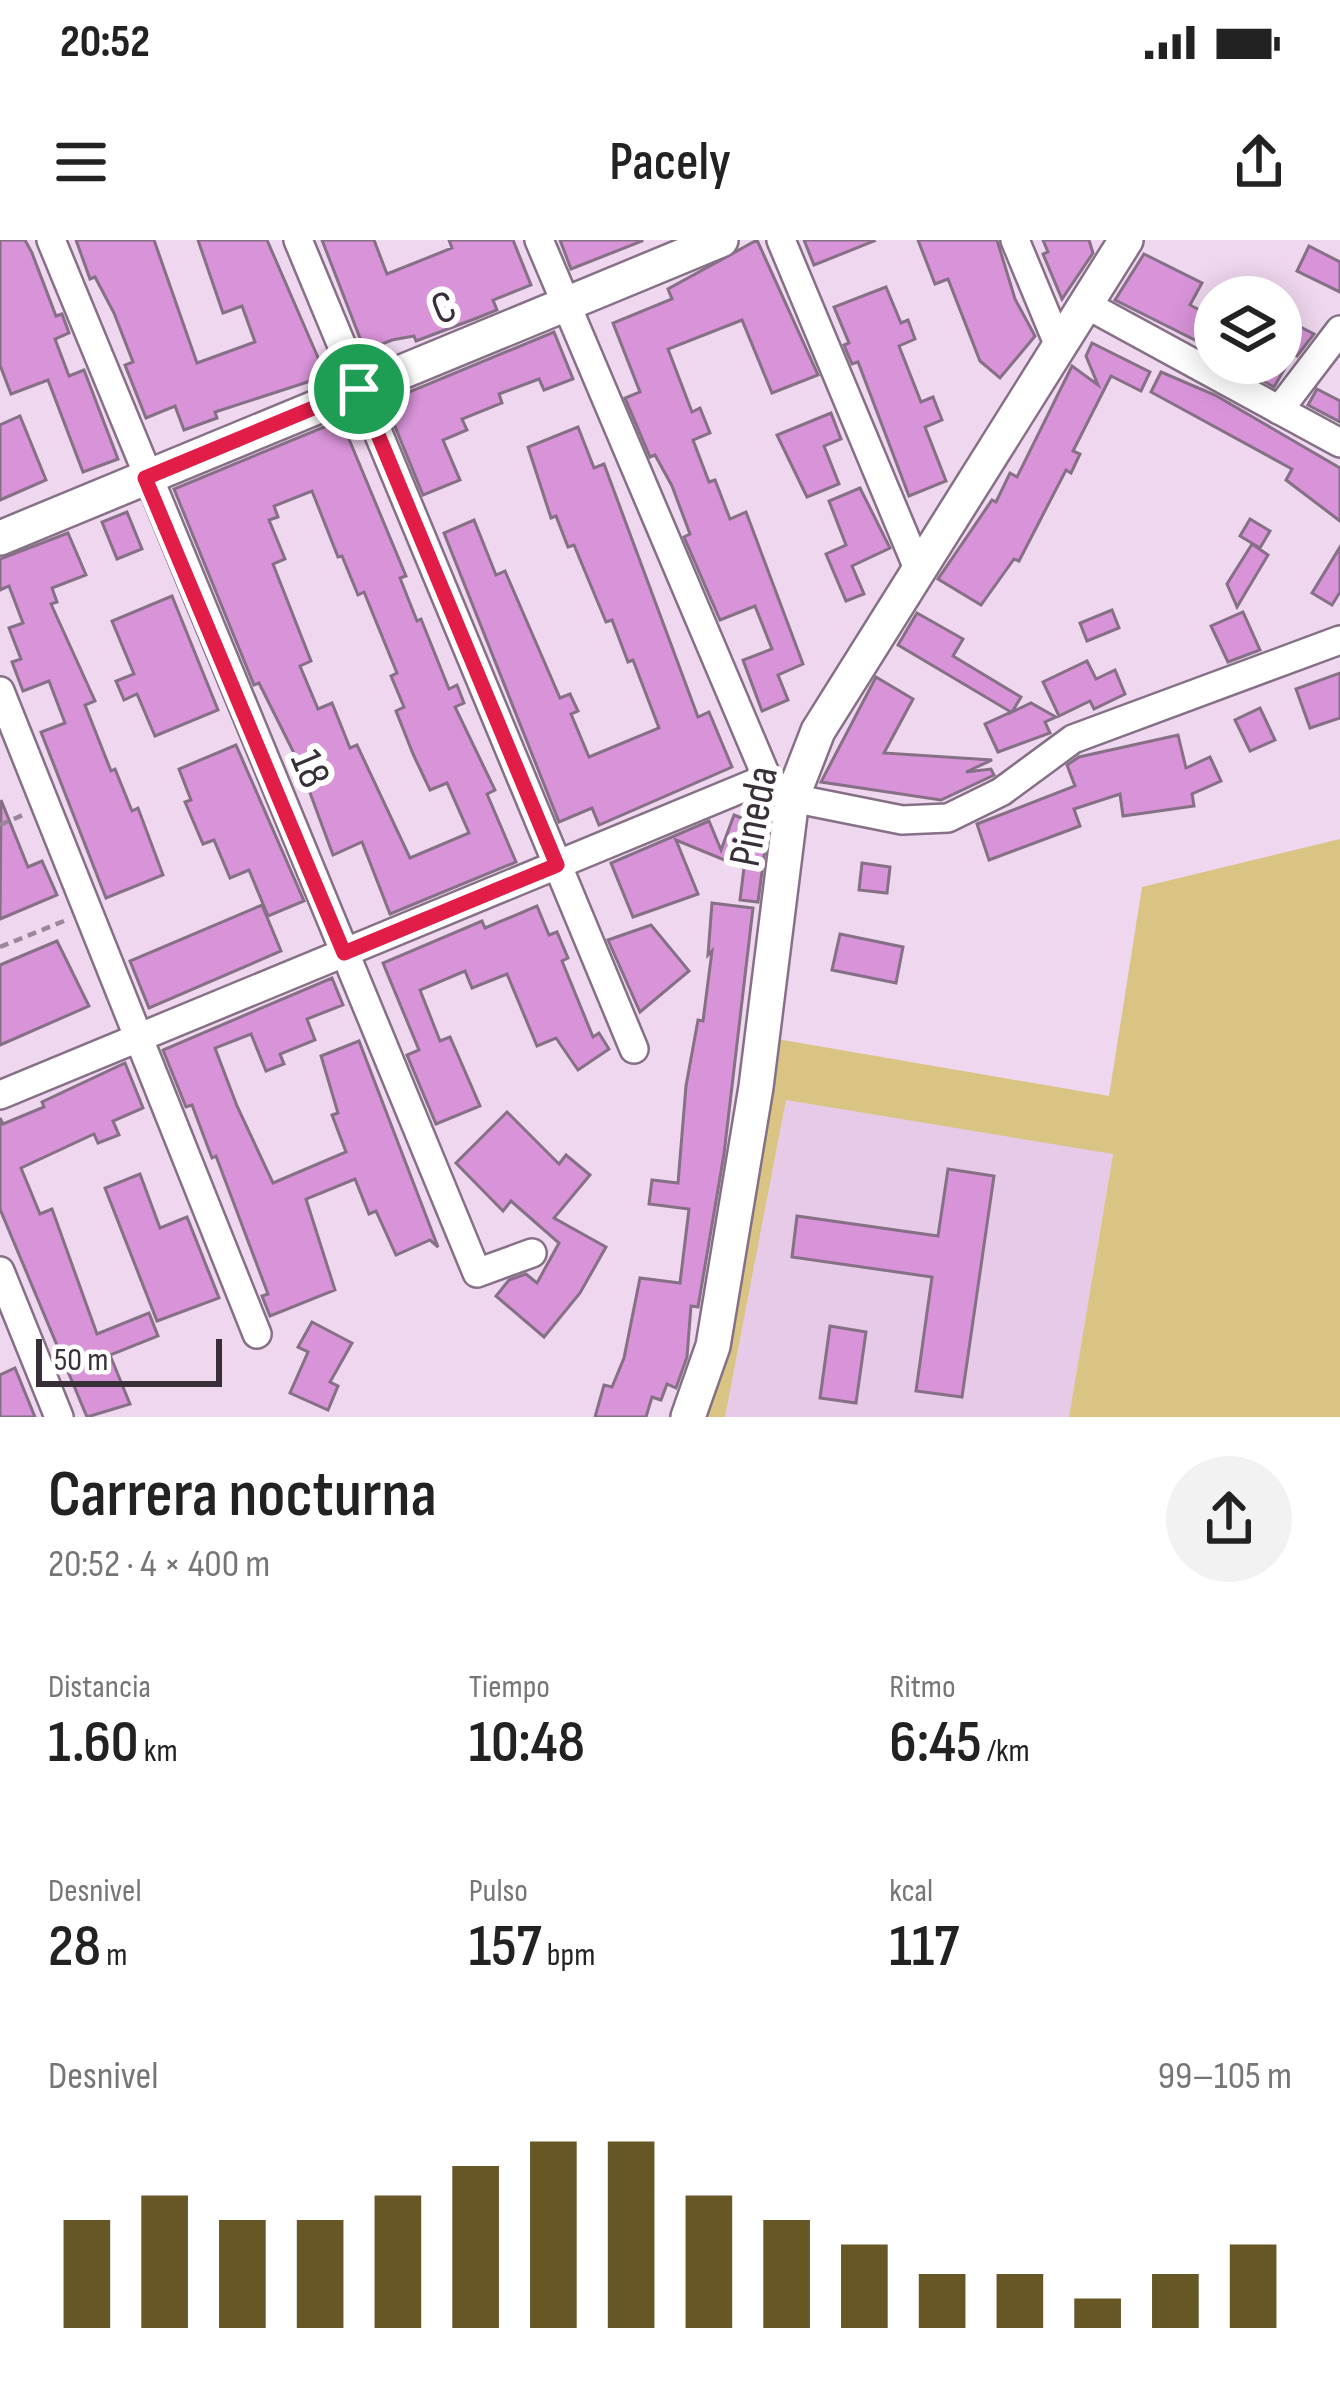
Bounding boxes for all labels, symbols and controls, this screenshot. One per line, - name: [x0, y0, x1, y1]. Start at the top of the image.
- text: 20:52: [60, 15, 150, 70]
- icon: menu: [48, 129, 114, 195]
- icon: share: [1226, 129, 1292, 195]
- text: Pacely: [609, 130, 731, 195]
- map controls: [1194, 276, 1302, 384]
- button: layers: [1194, 276, 1302, 384]
- street label: C: [424, 279, 464, 338]
- pin: [308, 338, 410, 440]
- icon: arrive: [326, 356, 392, 422]
- street label: 18: [277, 742, 342, 796]
- street label: Pineda: [718, 762, 791, 871]
- scale bar: [36, 1333, 222, 1386]
- text: 50 m: [54, 1340, 108, 1380]
- text: Carrera nocturna: [48, 1456, 437, 1535]
- button: share: [1166, 1456, 1292, 1582]
- text: 20:52 · 4 × 400 m: [48, 1541, 270, 1588]
- text: Distancia: [48, 1667, 151, 1707]
- text: Tiempo: [469, 1667, 550, 1707]
- text: Ritmo: [889, 1667, 956, 1707]
- text: 1.60: [48, 1707, 139, 1779]
- text: 10:48: [469, 1707, 585, 1779]
- text: 6:45: [889, 1707, 982, 1779]
- text: km: [139, 1731, 178, 1771]
- text: /km: [982, 1731, 1030, 1771]
- text: Desnivel: [48, 1871, 142, 1911]
- text: Pulso: [469, 1871, 528, 1911]
- text: kcal: [889, 1871, 933, 1911]
- text: 28: [48, 1911, 101, 1983]
- text: 157: [469, 1911, 542, 1983]
- text: 117: [889, 1911, 959, 1983]
- text: m: [101, 1935, 128, 1975]
- text: bpm: [542, 1935, 595, 1975]
- text: Desnivel: [48, 2053, 159, 2100]
- text: 99–105 m: [1158, 2053, 1292, 2100]

